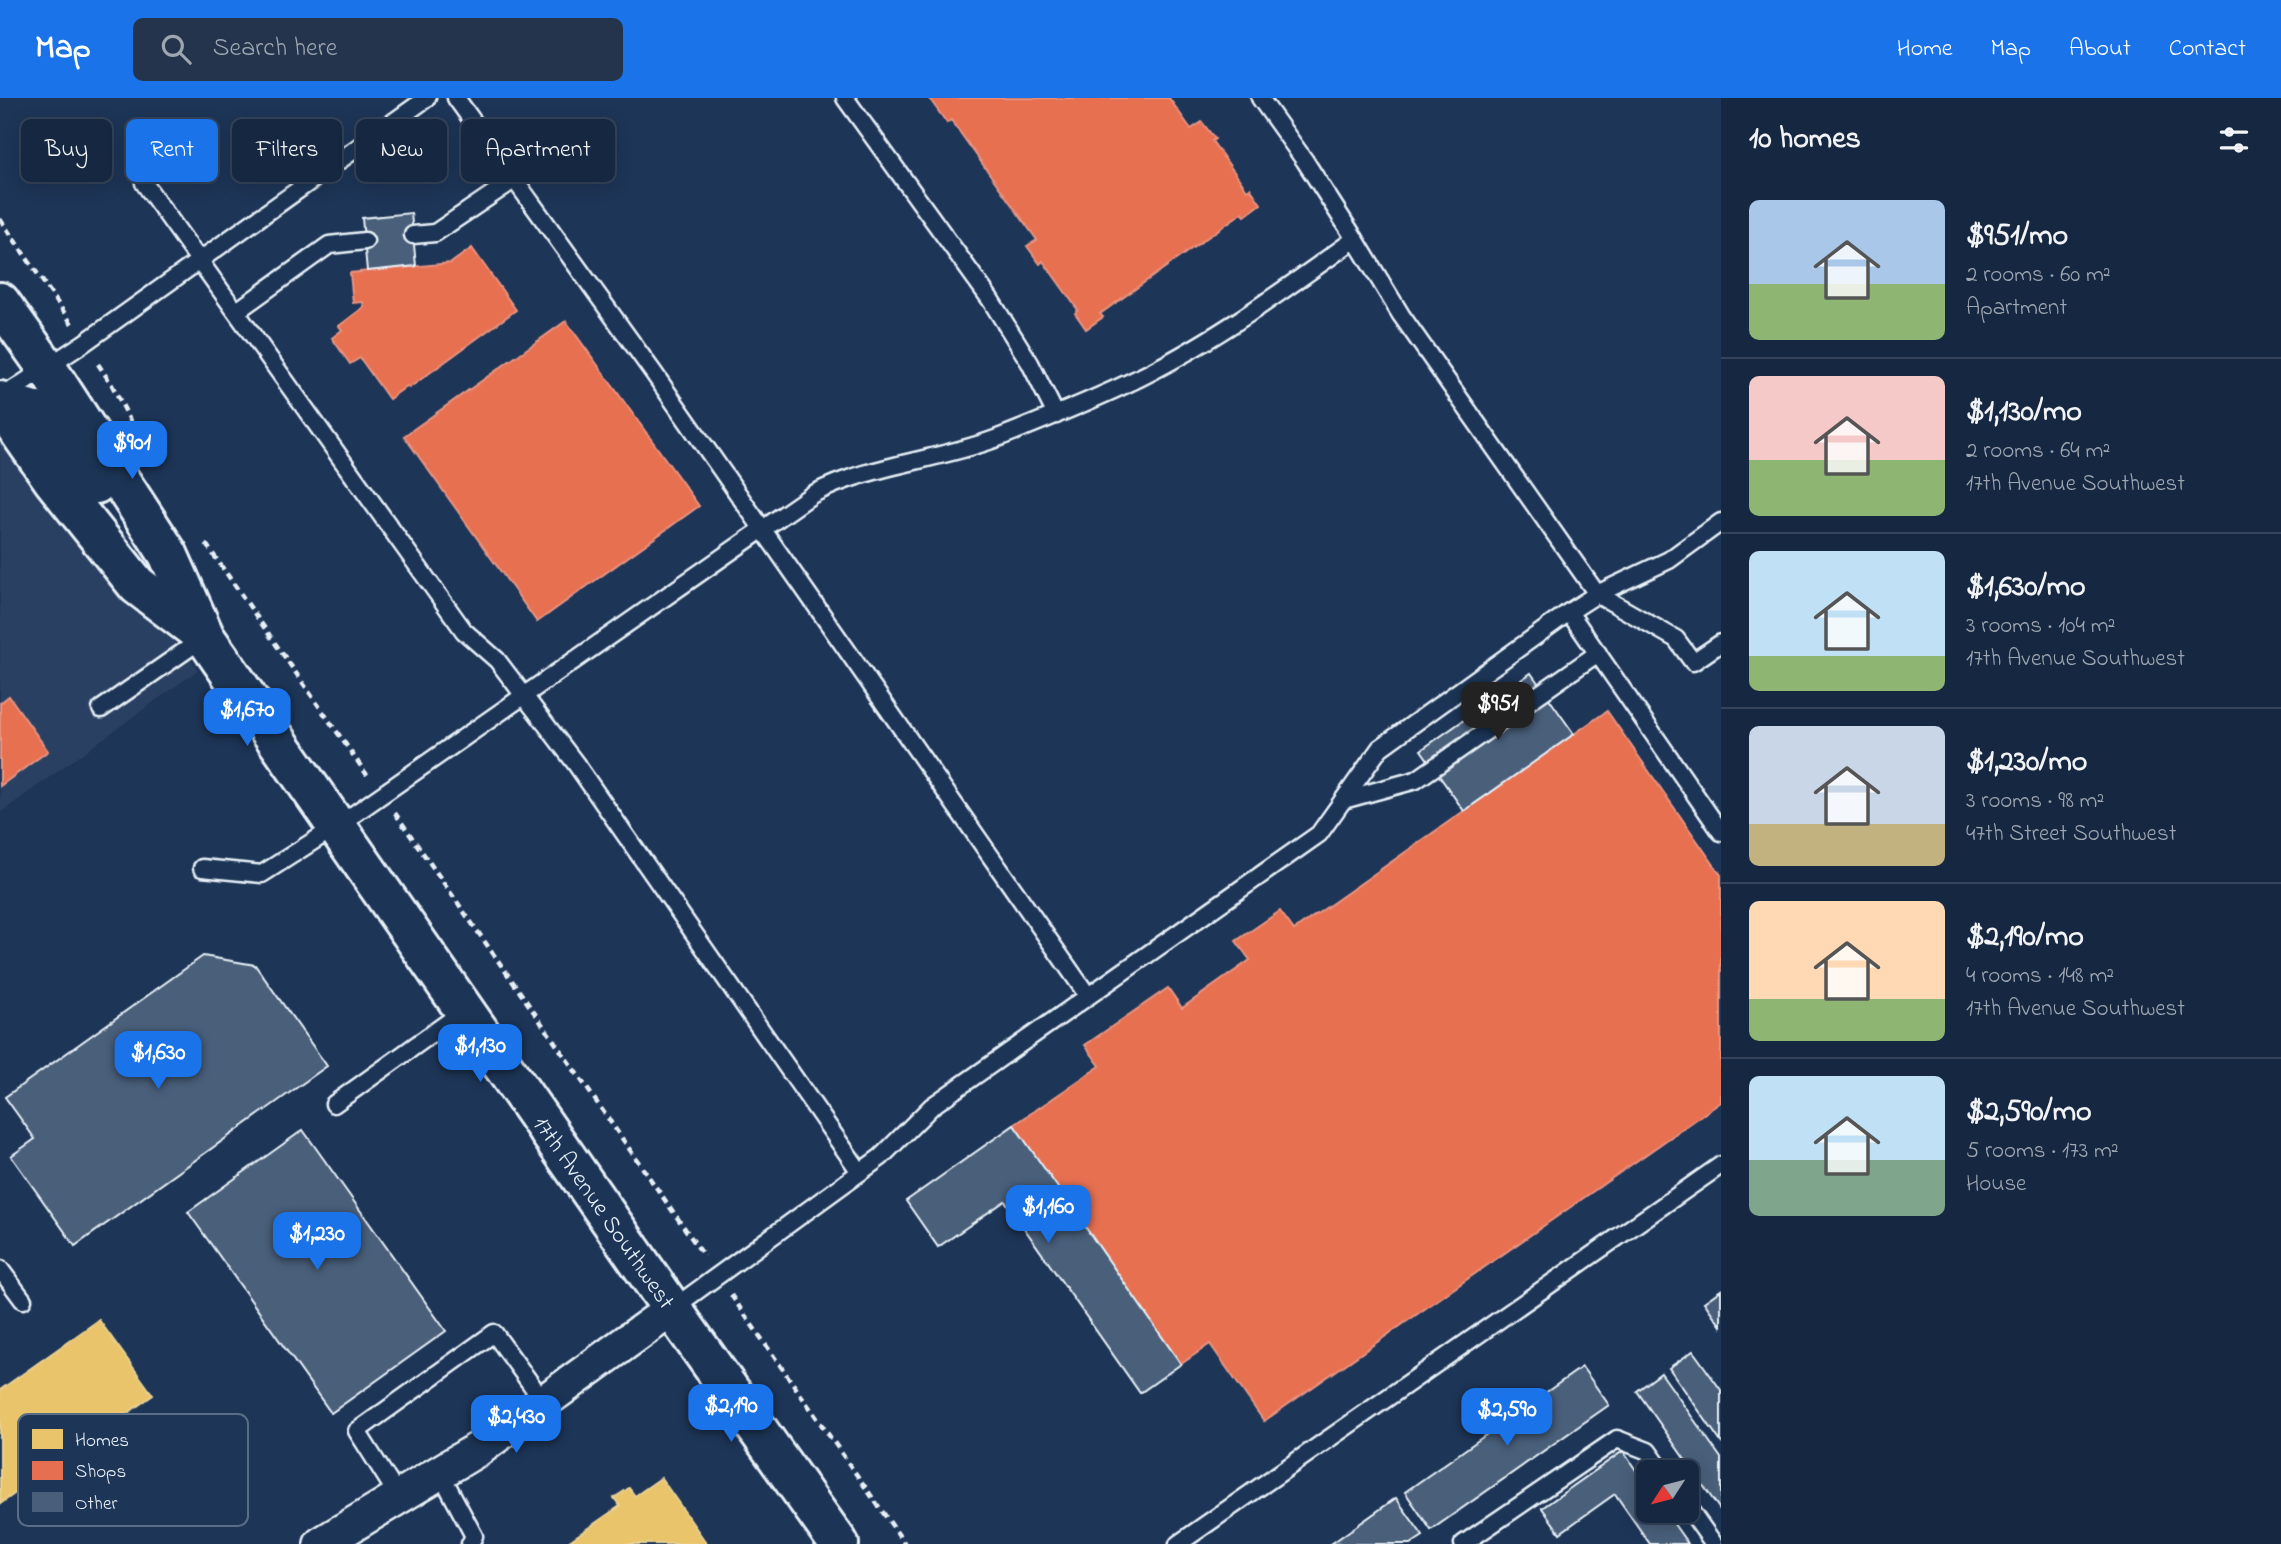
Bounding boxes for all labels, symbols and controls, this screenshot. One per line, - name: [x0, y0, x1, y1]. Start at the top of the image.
- search box: [133, 18, 623, 81]
- text: Map: [35, 25, 91, 73]
- icon: search: [157, 30, 195, 68]
- text: Search here: [213, 30, 337, 68]
- text: Home: [1897, 32, 1953, 67]
- text: Map: [1991, 32, 2031, 67]
- text: About: [2069, 32, 2131, 67]
- text: Contact: [2169, 32, 2246, 67]
- text: 10 homes: [1749, 118, 1861, 162]
- chip: Buy: [21, 119, 112, 182]
- chip: Rent: [126, 119, 218, 182]
- chip: Filters: [232, 119, 342, 182]
- chip: New: [356, 119, 447, 182]
- chip: Apartment: [461, 119, 615, 182]
- icon: filters: [2215, 121, 2253, 159]
- text: $951/mo: [1966, 215, 2068, 259]
- icon: home: [1805, 228, 1889, 312]
- text: 2 rooms · 60 m²: [1966, 259, 2111, 292]
- text: Apartment: [1966, 292, 2067, 325]
- text: $1,130/mo: [1966, 391, 2082, 435]
- icon: home: [1805, 404, 1889, 488]
- pin: $901: [91, 422, 173, 481]
- text: $901: [113, 427, 151, 460]
- text: 2 rooms · 64 m²: [1966, 435, 2110, 468]
- text: 17th Avenue Southwest: [1966, 468, 2185, 501]
- text: $1,630/mo: [1966, 566, 2086, 610]
- icon: home: [1805, 579, 1889, 663]
- text: 3 rooms · 104 m²: [1966, 610, 2115, 643]
- text: 17th Avenue Southwest: [1966, 643, 2185, 676]
- pin: $951: [1457, 682, 1539, 742]
- pin: $1,670: [190, 688, 304, 748]
- text: $951: [1477, 688, 1519, 721]
- text: $1,670: [220, 694, 274, 727]
- text: $1,230/mo: [1966, 741, 2087, 785]
- icon: home: [1805, 754, 1889, 838]
- text: 3 rooms · 98 m²: [1966, 785, 2104, 818]
- text: 47th Street Southwest: [1966, 818, 2176, 851]
- text: $2,190/mo: [1966, 916, 2084, 960]
- icon: home: [1805, 929, 1889, 1013]
- text: 4 rooms · 148 m²: [1966, 960, 2114, 993]
- text: 17th Avenue Southwest: [1966, 993, 2185, 1026]
- pin: $1,130: [423, 1024, 537, 1084]
- text: $1,130: [454, 1030, 506, 1063]
- pin: $1,630: [101, 1032, 215, 1091]
- text: $1,630: [131, 1037, 185, 1070]
- text: $2,590/mo: [1966, 1091, 2092, 1135]
- icon: home: [1805, 1104, 1889, 1188]
- street label: 17th Avenue Southwest: [523, 1110, 682, 1317]
- text: 5 rooms · 173 m²: [1966, 1135, 2119, 1168]
- text: House: [1966, 1168, 2026, 1201]
- pin: $1,160: [991, 1186, 1105, 1245]
- text: $1,160: [1022, 1191, 1074, 1224]
- pin: $1,230: [260, 1212, 374, 1272]
- text: $1,230: [289, 1218, 345, 1251]
- pin: $2,190: [674, 1384, 788, 1444]
- pin: $2,590: [1450, 1388, 1564, 1448]
- text: $2,190: [704, 1390, 758, 1423]
- text: $2,590: [1477, 1394, 1537, 1427]
- pin: $2,430: [459, 1396, 573, 1455]
- text: $2,430: [487, 1401, 545, 1434]
- legend: [18, 1414, 248, 1526]
- text: Homes: [75, 1428, 129, 1455]
- text: Shops: [75, 1459, 126, 1486]
- north arrow: [1636, 1460, 1699, 1522]
- map controls: [1636, 1460, 1699, 1523]
- text: Other: [75, 1491, 117, 1518]

